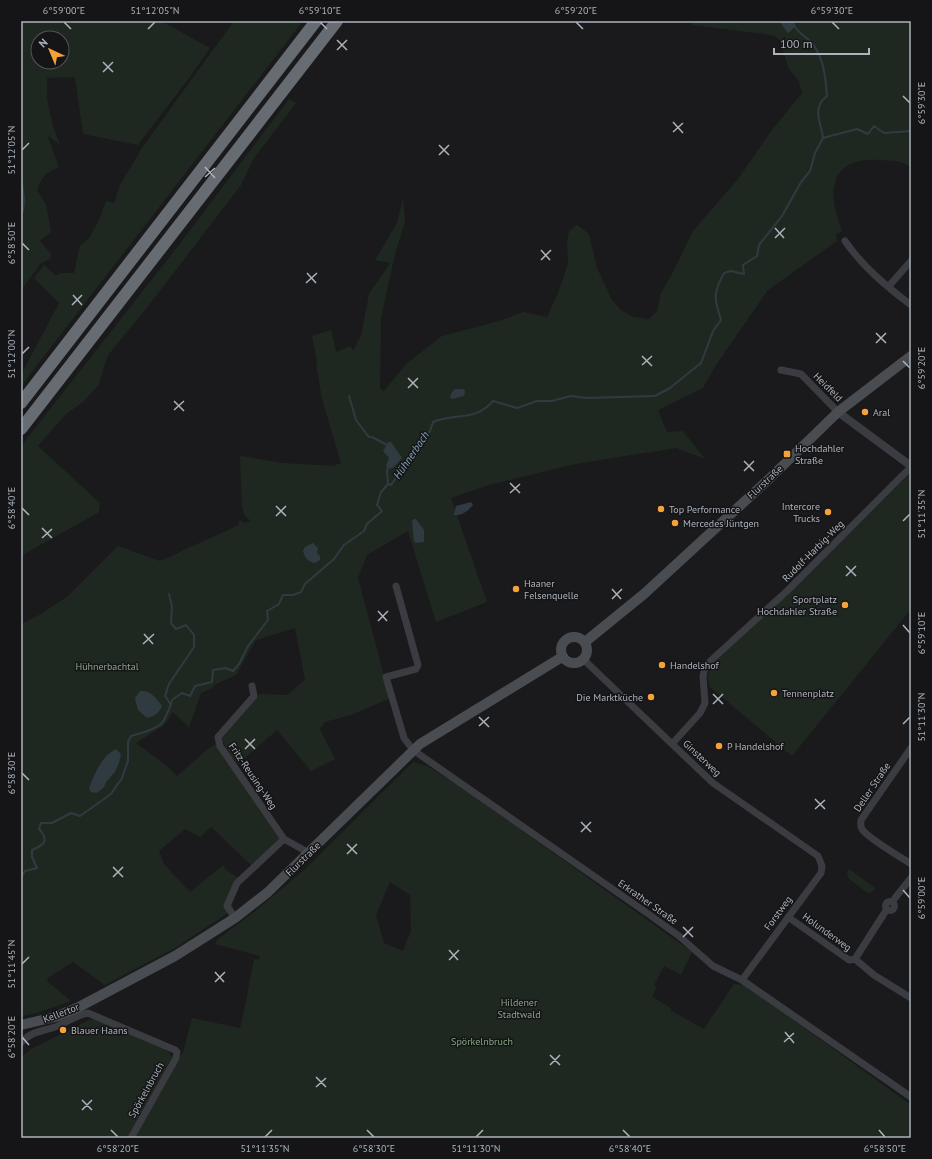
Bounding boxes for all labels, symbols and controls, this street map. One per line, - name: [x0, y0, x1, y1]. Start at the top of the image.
- text: 6°59'00"E: [43, 4, 85, 17]
- text: 51°12'05"N: [130, 4, 180, 17]
- text: 6°59'10"E: [299, 4, 341, 17]
- text: 6°59'20"E: [555, 4, 597, 17]
- text: 6°59'30"E: [811, 4, 853, 17]
- north arrow: [30, 30, 70, 70]
- scale bar: [774, 30, 869, 56]
- text: N: [36, 35, 51, 50]
- text: 100 m: [780, 36, 813, 51]
- text: 6°59'30"E: [915, 82, 928, 124]
- text: 51°12'05"N: [5, 125, 18, 175]
- text: 6°58'50"E: [5, 222, 18, 264]
- text: 51°12'00"N: [5, 329, 18, 379]
- text: 6°59'20"E: [915, 347, 928, 389]
- street label: Heidfeld: [811, 370, 845, 404]
- place label: Aral: [873, 406, 890, 419]
- marker: Aral: [860, 407, 870, 417]
- water label: Hühnerbach: [390, 428, 432, 481]
- place label: Hochdahler Straße: [795, 442, 845, 467]
- marker: Hochdahler Straße: [782, 449, 792, 459]
- street label: Flurstraße: [745, 462, 785, 502]
- text: 6°58'40"E: [5, 487, 18, 529]
- text: 51°11'35"N: [915, 489, 928, 539]
- place label: Intercore Trucks: [782, 500, 820, 525]
- place label: Top Performance: [669, 503, 740, 516]
- marker: Top Performance: [656, 504, 666, 514]
- marker: Intercore Trucks: [823, 507, 833, 517]
- place label: Mercedes Jüntgen: [683, 517, 759, 530]
- street label: Rudolf-Harbig-Weg: [779, 517, 847, 585]
- marker: Mercedes Jüntgen: [670, 518, 680, 528]
- place label: Haaner Felsenquelle: [524, 577, 579, 602]
- marker: Haaner Felsenquelle: [511, 584, 521, 594]
- place label: Sportplatz Hochdahler Straße: [757, 593, 837, 618]
- marker: Sportplatz Hochdahler Straße: [840, 600, 850, 610]
- text: 6°59'10"E: [915, 612, 928, 654]
- place label: Handelshof: [670, 659, 719, 672]
- park label: Hühnerbachtal: [75, 660, 139, 673]
- marker: Handelshof: [657, 660, 667, 670]
- place label: Tennenplatz: [782, 687, 834, 700]
- marker: Tennenplatz: [769, 688, 779, 698]
- place label: Die Marktküche: [576, 691, 643, 704]
- marker: Die Marktküche: [646, 692, 656, 702]
- text: 51°11'30"N: [915, 692, 928, 742]
- street label: Ginsterweg: [680, 737, 724, 779]
- street label: Fritz-Reusing-Weg: [226, 740, 280, 812]
- place label: P Handelshof: [727, 740, 784, 753]
- marker: P Handelshof: [714, 741, 724, 751]
- text: 6°58'30"E: [5, 752, 18, 794]
- street label: Deller Straße: [851, 760, 893, 814]
- street label: Flurstraße: [283, 839, 323, 879]
- street label: Erkrather Straße: [616, 877, 680, 927]
- text: 6°59'00"E: [915, 877, 928, 919]
- street label: Forstweg: [761, 893, 795, 933]
- street label: Holunderweg: [800, 910, 854, 954]
- text: 51°11'45"N: [5, 939, 18, 989]
- park label: Hildener Stadtwald: [497, 996, 541, 1021]
- street label: Kellertor: [41, 1000, 81, 1026]
- text: 6°58'20"E: [5, 1016, 18, 1058]
- place label: Blauer Haans: [71, 1024, 128, 1037]
- marker: Blauer Haans: [58, 1025, 68, 1035]
- park label: Spörkelnbruch: [451, 1035, 513, 1048]
- street label: Spörkelnbruch: [125, 1060, 167, 1120]
- text: 6°58'20"E: [97, 1142, 139, 1155]
- text: 51°11'35"N: [240, 1142, 290, 1155]
- text: 6°58'30"E: [353, 1142, 395, 1155]
- text: 51°11'30"N: [451, 1142, 501, 1155]
- text: 6°58'40"E: [609, 1142, 651, 1155]
- text: 6°58'50"E: [864, 1142, 906, 1155]

